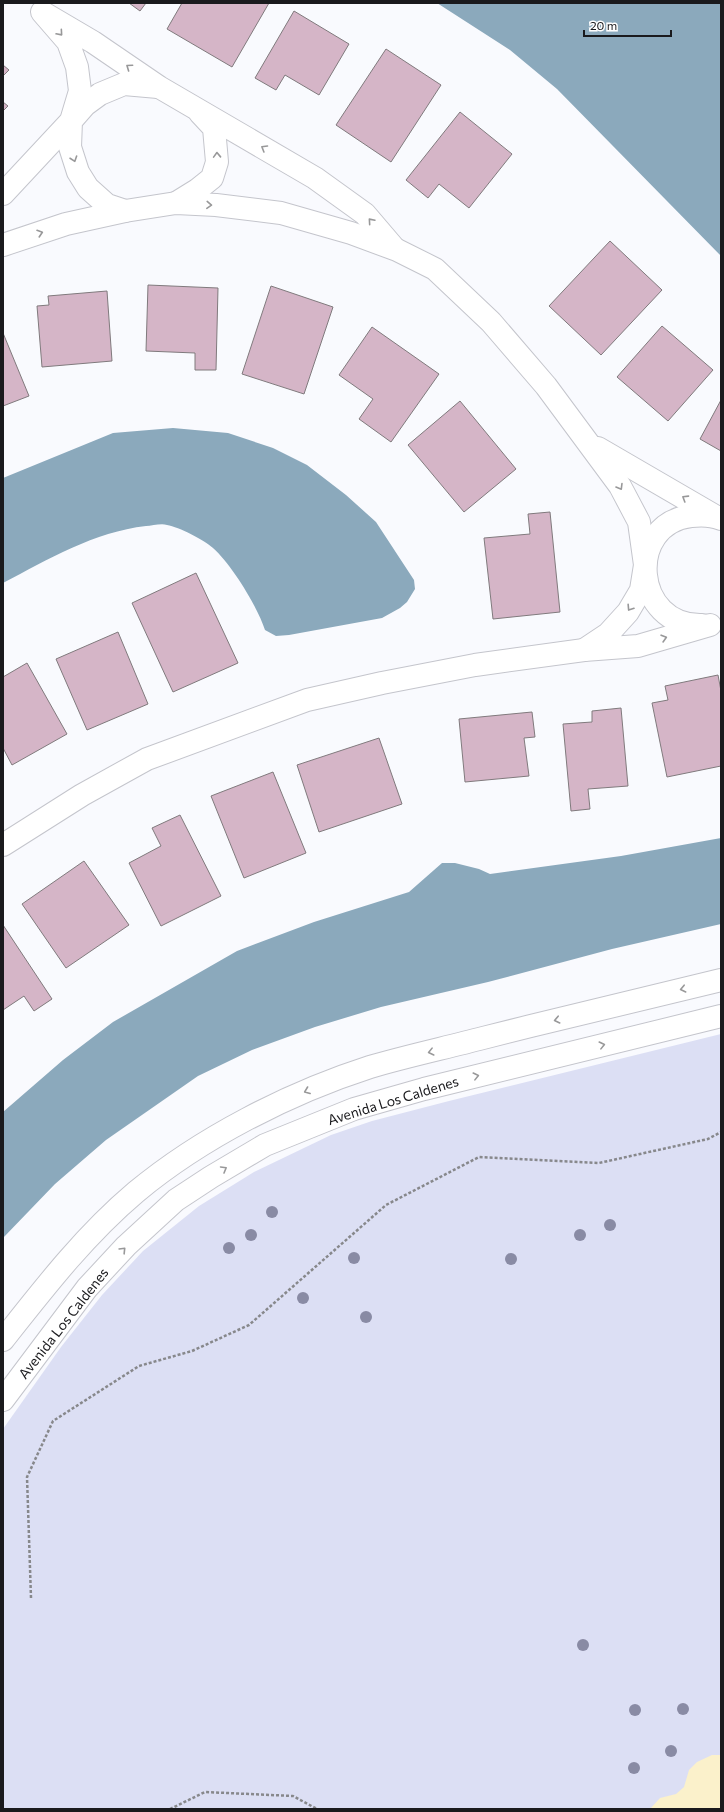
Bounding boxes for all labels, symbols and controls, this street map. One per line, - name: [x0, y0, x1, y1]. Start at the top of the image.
- scale bar: [584, 12, 671, 38]
- text: 20 m: [590, 18, 617, 32]
- one-way arrow: [55, 28, 62, 35]
- one-way arrow: [126, 65, 133, 72]
- one-way arrow: [261, 146, 268, 153]
- one-way arrow: [213, 152, 221, 158]
- one-way arrow: [69, 155, 78, 162]
- one-way arrow: [206, 201, 212, 209]
- one-way arrow: [368, 218, 376, 226]
- one-way arrow: [36, 229, 43, 238]
- one-way arrow: [616, 483, 623, 490]
- one-way arrow: [682, 495, 689, 502]
- one-way arrow: [627, 604, 635, 611]
- one-way arrow: [660, 634, 667, 643]
- one-way arrow: [680, 985, 686, 993]
- one-way arrow: [553, 1015, 560, 1023]
- one-way arrow: [599, 1041, 606, 1050]
- one-way arrow: [427, 1047, 434, 1056]
- street label: Avenida Los Caldenes: [325, 1072, 461, 1128]
- one-way arrow: [472, 1072, 479, 1081]
- one-way arrow: [304, 1087, 311, 1095]
- one-way arrow: [220, 1166, 227, 1173]
- one-way arrow: [118, 1247, 126, 1255]
- street label: Avenida Los Caldenes: [14, 1264, 112, 1382]

